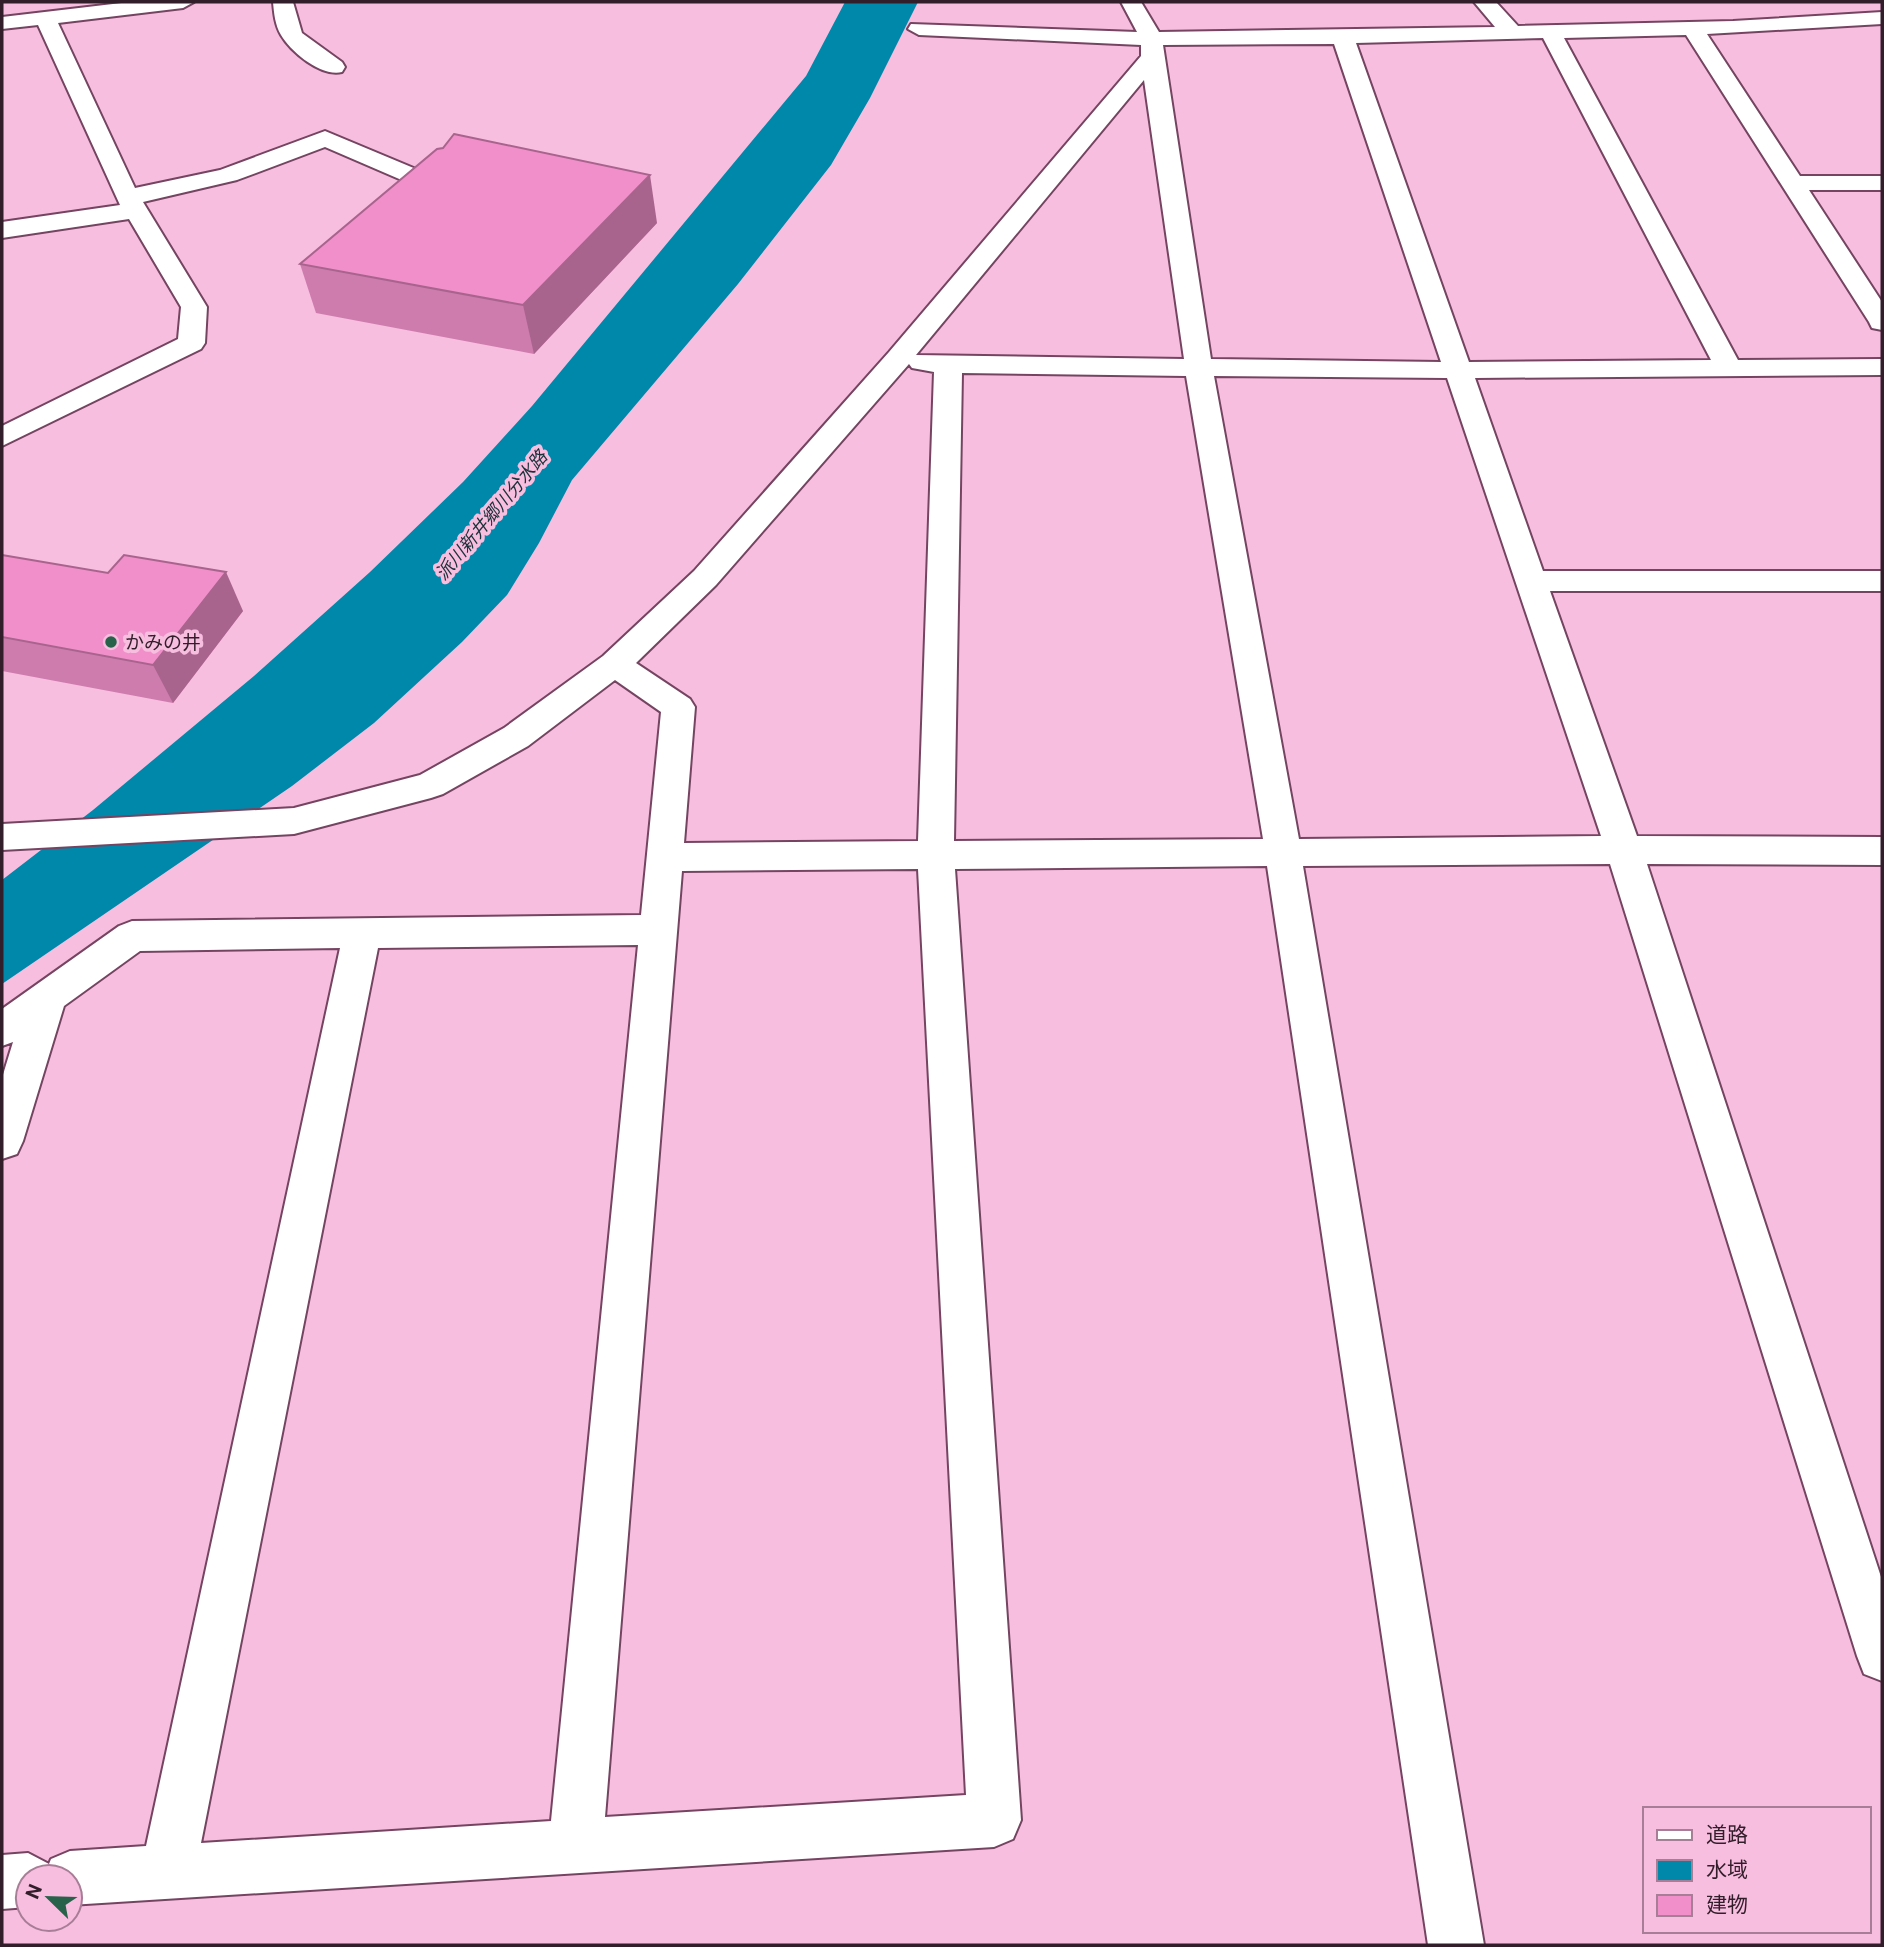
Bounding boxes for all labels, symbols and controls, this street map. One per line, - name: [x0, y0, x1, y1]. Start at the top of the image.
- water label: 派川新井郷川分水路: [431, 445, 552, 584]
- place label: かみの井: [125, 631, 201, 654]
- marker: かみの井: [103, 634, 119, 650]
- legend: [1643, 1807, 1870, 1933]
- text: 道路: [1706, 1823, 1748, 1847]
- text: 水域: [1706, 1858, 1748, 1882]
- north arrow: [14, 1863, 84, 1933]
- text: N: [21, 1881, 47, 1902]
- text: 建物: [1706, 1893, 1748, 1917]

